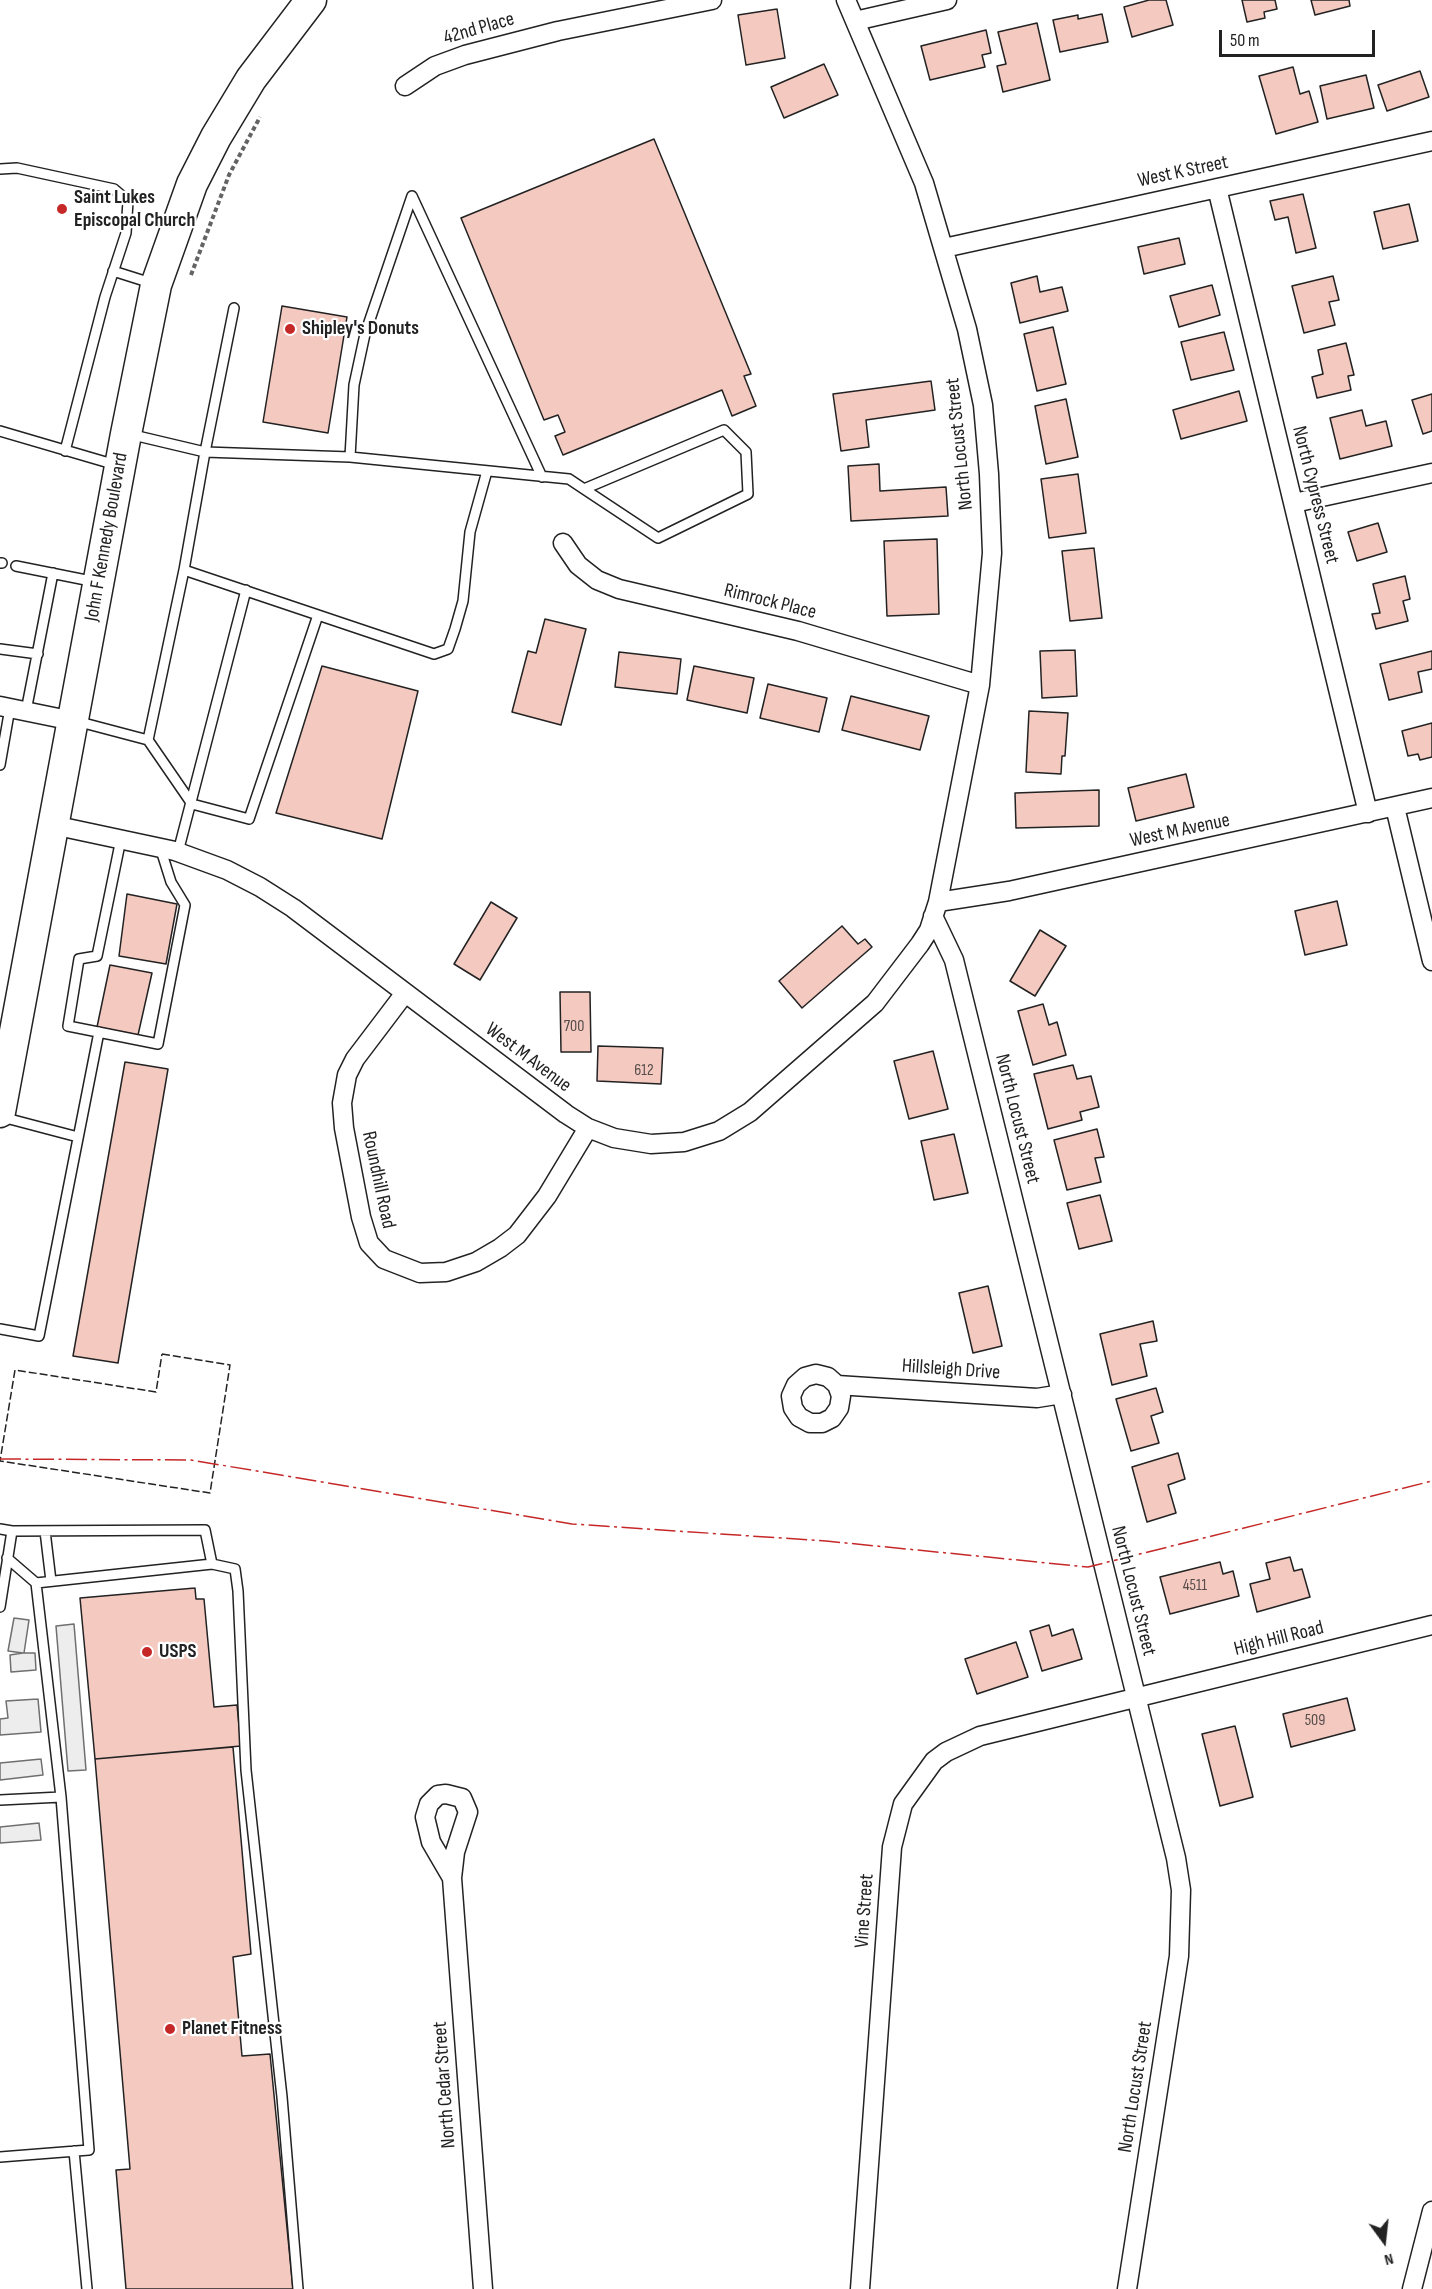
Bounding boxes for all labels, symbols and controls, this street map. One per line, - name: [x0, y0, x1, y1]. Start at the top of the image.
- street label: 42nd Place: [441, 7, 517, 51]
- scale bar: [1222, 18, 1378, 56]
- text: 50 m: [1230, 30, 1260, 51]
- street label: West K Street: [1136, 151, 1230, 193]
- place label: Saint Lukes Episcopal Church: [74, 186, 195, 233]
- marker: Saint Lukes Episcopal Church: [55, 202, 69, 216]
- place label: Shipley's Donuts: [302, 317, 419, 341]
- marker: Shipley's Donuts: [283, 322, 297, 336]
- street label: North Locust Street: [941, 377, 979, 511]
- street label: North Cypress Street: [1286, 424, 1344, 566]
- street label: John F Kennedy Boulevard: [80, 451, 134, 623]
- street label: Rimrock Place: [721, 579, 819, 625]
- street label: West M Avenue: [1128, 809, 1232, 853]
- house number: 700: [564, 1017, 584, 1037]
- street label: West M Avenue: [480, 1018, 576, 1098]
- street label: North Locust Street: [989, 1052, 1045, 1186]
- house number: 612: [634, 1061, 654, 1081]
- street label: Roundhill Road: [356, 1129, 400, 1231]
- street label: Hillsleigh Drive: [901, 1355, 1001, 1385]
- street label: North Locust Street: [1105, 1524, 1161, 1658]
- house number: 4511: [1183, 1576, 1207, 1596]
- street label: High Hill Road: [1232, 1616, 1326, 1662]
- place label: USPS: [159, 1640, 197, 1664]
- marker: USPS: [140, 1645, 154, 1659]
- house number: 509: [1305, 1711, 1325, 1731]
- street label: Vine Street: [850, 1873, 880, 1949]
- place label: Planet Fitness: [182, 2017, 282, 2041]
- street label: North Locust Street: [1114, 2020, 1158, 2154]
- street label: North Cedar Street: [429, 2021, 461, 2149]
- marker: Planet Fitness: [163, 2022, 177, 2036]
- north arrow: [1354, 2211, 1414, 2271]
- text: N: [1382, 2249, 1395, 2269]

